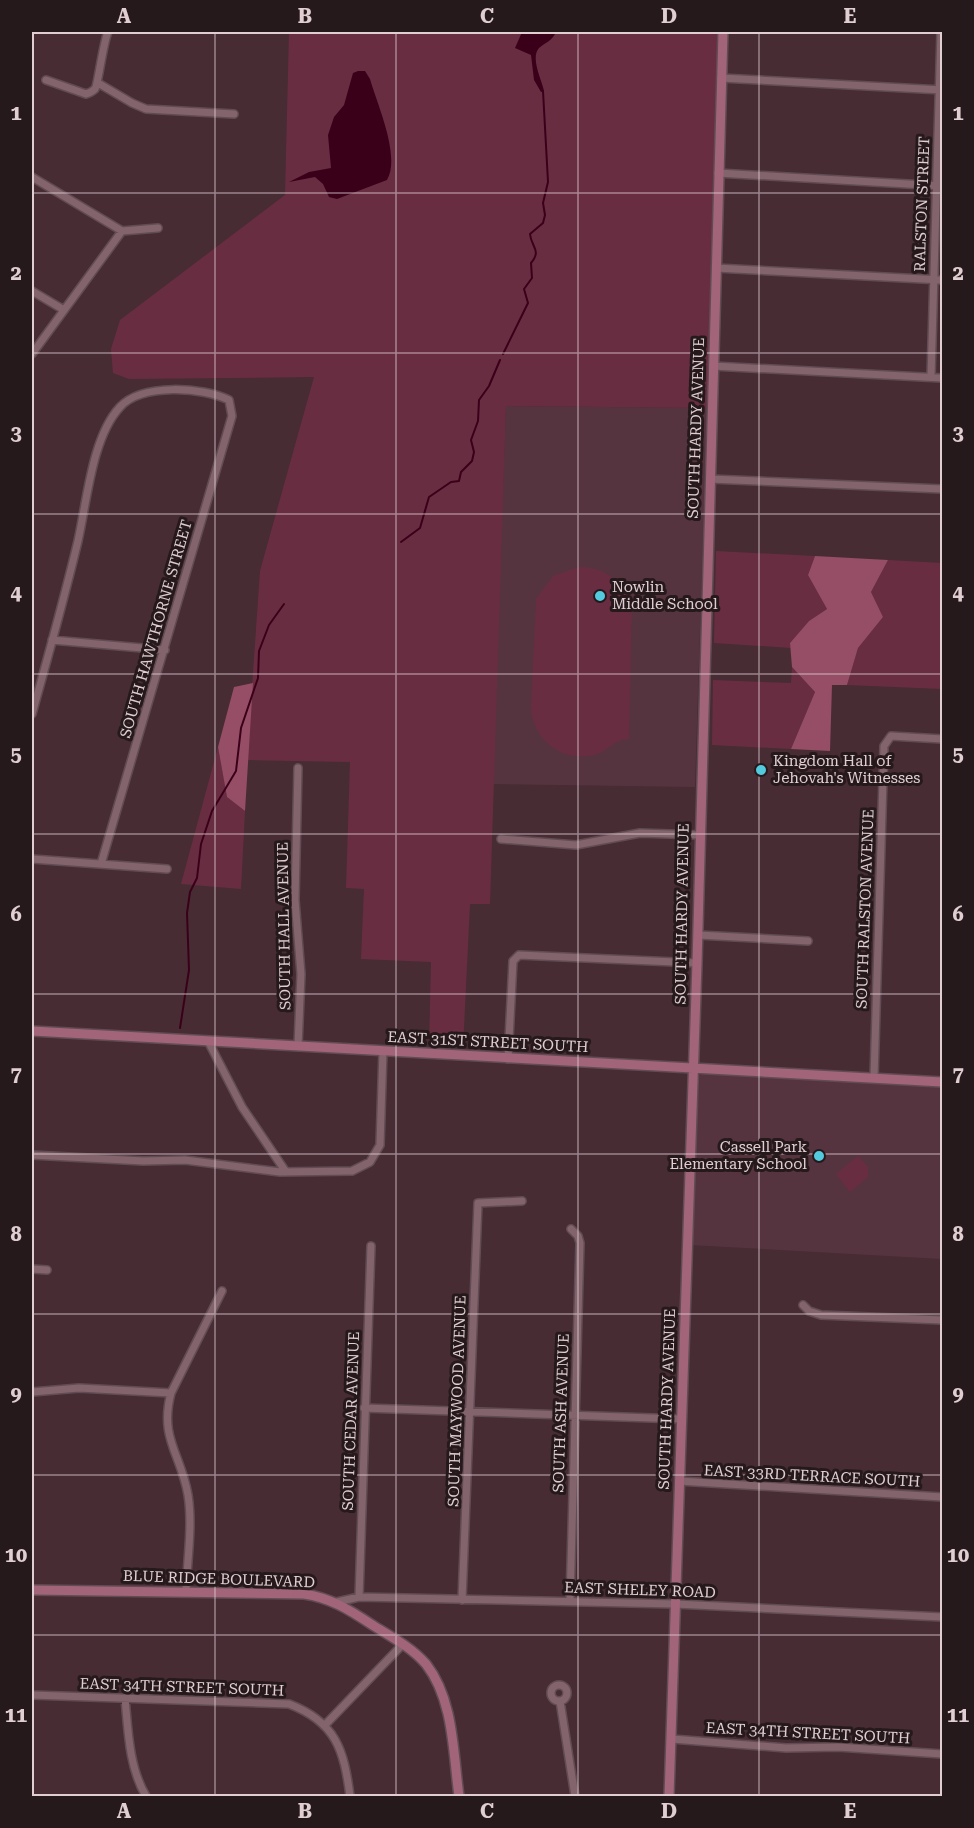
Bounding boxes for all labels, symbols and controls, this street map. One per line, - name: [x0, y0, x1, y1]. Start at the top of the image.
- text: A: [117, 4, 132, 28]
- text: B: [298, 4, 312, 28]
- text: C: [480, 4, 494, 28]
- text: D: [661, 4, 677, 28]
- text: E: [844, 4, 857, 28]
- text: 1: [10, 101, 22, 125]
- text: 1: [952, 101, 964, 125]
- street label: RALSTON STREET: [911, 136, 933, 272]
- text: 2: [10, 261, 22, 285]
- text: 2: [952, 261, 964, 285]
- street label: SOUTH HARDY AVENUE: [684, 337, 708, 519]
- text: 3: [10, 421, 22, 445]
- text: 3: [952, 421, 964, 445]
- street label: SOUTH HAWTHORNE STREET: [116, 518, 196, 740]
- place label: Nowlin Middle School: [612, 578, 718, 613]
- text: 4: [10, 581, 22, 605]
- text: 4: [952, 581, 964, 605]
- marker: Nowlin Middle School: [593, 589, 607, 603]
- text: 5: [10, 742, 22, 766]
- text: 5: [952, 742, 964, 766]
- place label: Kingdom Hall of Jehovah's Witnesses: [773, 752, 920, 787]
- marker: Kingdom Hall of Jehovah's Witnesses: [754, 763, 768, 777]
- street label: SOUTH RALSTON AVENUE: [853, 809, 877, 1009]
- street label: SOUTH HARDY AVENUE: [671, 823, 693, 1005]
- street label: SOUTH HALL AVENUE: [274, 842, 294, 1010]
- text: 6: [10, 902, 22, 926]
- text: 6: [952, 902, 964, 926]
- street label: EAST 31ST STREET SOUTH: [387, 1028, 589, 1056]
- text: 7: [10, 1062, 22, 1086]
- text: 7: [952, 1062, 964, 1086]
- place label: Cassell Park Elementary School: [669, 1138, 807, 1173]
- marker: Cassell Park Elementary School: [812, 1149, 826, 1163]
- text: 8: [10, 1222, 22, 1246]
- text: 8: [952, 1222, 964, 1246]
- street label: SOUTH MAYWOOD AVENUE: [444, 1295, 470, 1507]
- street label: SOUTH HARDY AVENUE: [655, 1308, 679, 1490]
- street label: SOUTH CEDAR AVENUE: [339, 1331, 363, 1511]
- street label: SOUTH ASH AVENUE: [549, 1333, 573, 1493]
- text: 9: [10, 1382, 22, 1406]
- text: 9: [952, 1382, 964, 1406]
- street label: EAST 33RD TERRACE SOUTH: [703, 1461, 921, 1491]
- text: 10: [5, 1543, 27, 1567]
- text: 10: [947, 1543, 969, 1567]
- street label: BLUE RIDGE BOULEVARD: [123, 1567, 315, 1591]
- street label: EAST SHELEY ROAD: [564, 1578, 716, 1602]
- street label: EAST 34TH STREET SOUTH: [79, 1674, 285, 1700]
- text: 11: [5, 1703, 27, 1727]
- text: 11: [947, 1703, 969, 1727]
- street label: EAST 34TH STREET SOUTH: [705, 1719, 911, 1747]
- text: A: [117, 1799, 132, 1823]
- text: B: [298, 1799, 312, 1823]
- text: C: [480, 1799, 494, 1823]
- text: D: [661, 1799, 677, 1823]
- text: E: [844, 1799, 857, 1823]

